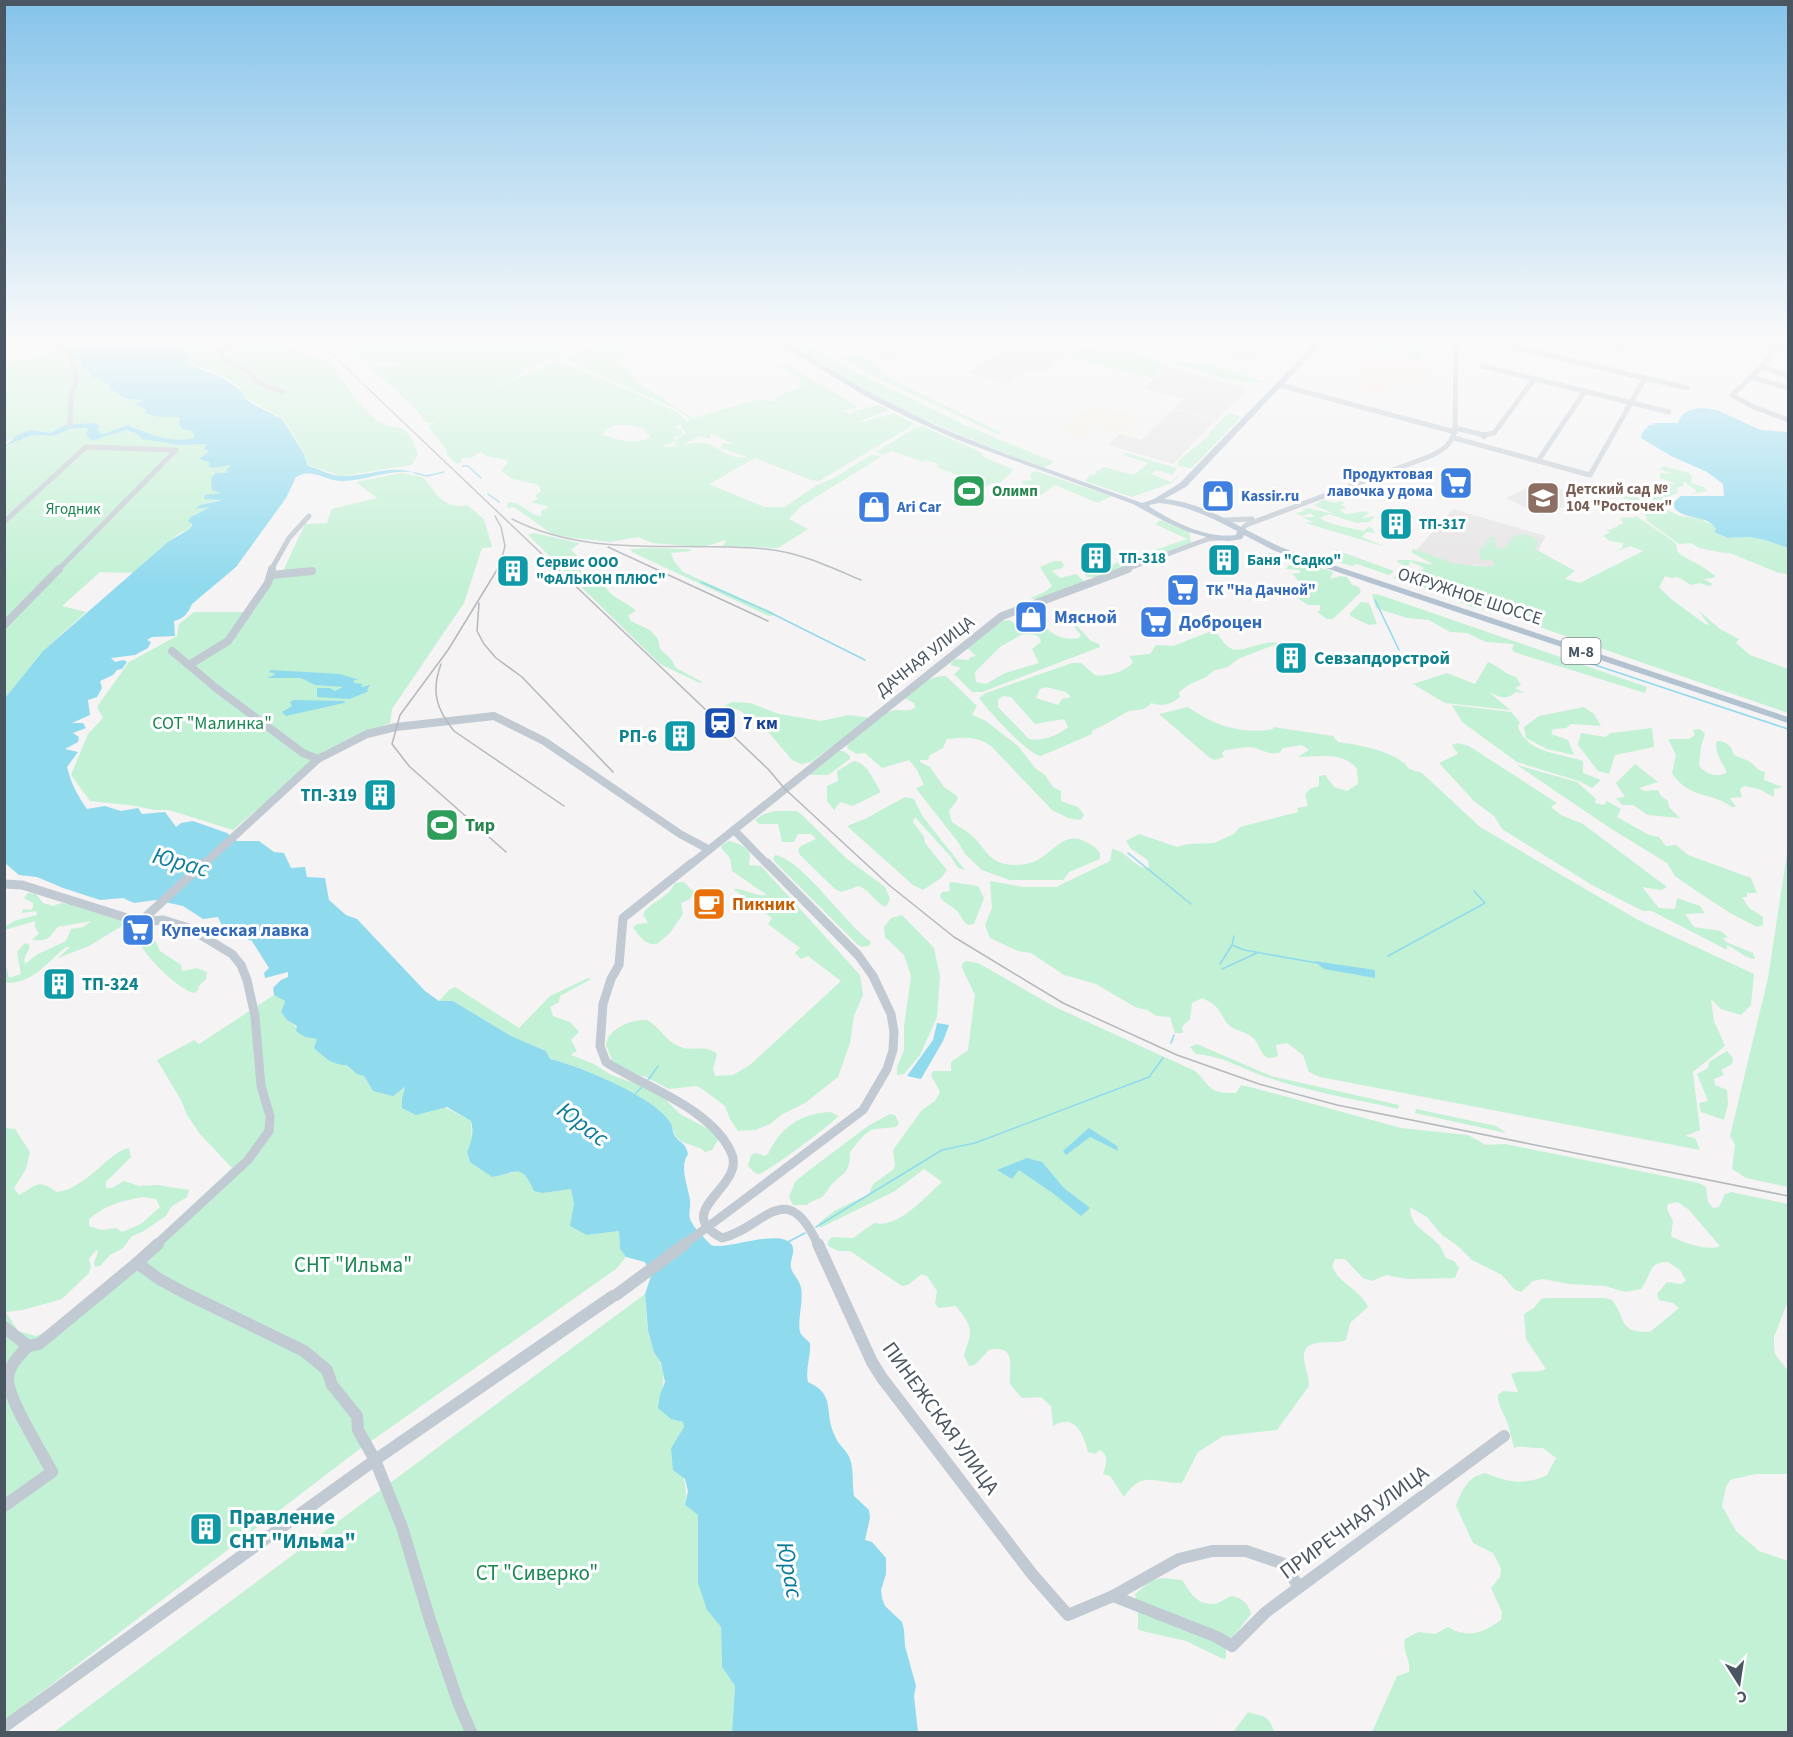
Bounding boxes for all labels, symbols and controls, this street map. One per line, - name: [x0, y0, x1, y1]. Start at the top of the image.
- place label: Продуктовая лавочка у дома: [1327, 464, 1433, 502]
- supermarket icon: Продуктовая лавочка у дома: [1438, 465, 1474, 501]
- sports icon: Олимп: [951, 473, 987, 509]
- shop icon: Kassir.ru: [1200, 478, 1236, 514]
- place label: Детский сад № 104 "Росточек": [1566, 479, 1672, 517]
- school or university icon: Детский сад № 104 "Росточек": [1525, 480, 1561, 516]
- place label: Олимп: [992, 481, 1038, 502]
- place label: Kassir.ru: [1241, 486, 1299, 507]
- shop icon: Ari Car: [856, 489, 892, 525]
- place label: Ari Car: [896, 497, 941, 518]
- park label: Ягодник: [46, 499, 101, 520]
- building icon: ТП-317: [1378, 506, 1414, 542]
- place label: ТП-317: [1419, 514, 1466, 535]
- building icon: ТП-318: [1078, 540, 1114, 576]
- building icon: Баня "Садко": [1206, 542, 1242, 578]
- place label: ТП-318: [1119, 548, 1166, 569]
- place label: Баня "Садко": [1247, 550, 1341, 571]
- place label: Сервис ООО "ФАЛЬКОН ПЛЮС": [536, 552, 666, 590]
- building icon: Сервис ООО "ФАЛЬКОН ПЛЮС": [495, 553, 531, 589]
- street label: ОКРУЖНОЕ ШОССЕ: [1394, 561, 1545, 632]
- supermarket icon: ТК "На Дачной": [1165, 572, 1201, 608]
- place label: ТК "На Дачной": [1206, 580, 1316, 601]
- shop icon: Мясной: [1013, 599, 1049, 635]
- supermarket icon: Доброцен: [1138, 604, 1174, 640]
- place label: Мясной: [1054, 605, 1117, 630]
- street label: ДАЧНАЯ УЛИЦА: [871, 610, 980, 703]
- place label: Доброцен: [1179, 610, 1262, 635]
- road number: М-8: [1562, 638, 1600, 664]
- building icon: Севзапдорстрой: [1273, 640, 1309, 676]
- place label: Севзапдорстрой: [1314, 646, 1450, 671]
- station icon: 7 км: [702, 705, 738, 741]
- park label: СОТ "Малинка": [152, 711, 272, 736]
- place label: 7 км: [743, 711, 778, 736]
- building icon: РП-6: [662, 718, 698, 754]
- place label: РП-6: [619, 724, 657, 749]
- building icon: ТП-319: [362, 777, 398, 813]
- place label: ТП-319: [301, 783, 357, 808]
- sports icon: Тир: [424, 807, 460, 843]
- place label: Тир: [465, 813, 495, 838]
- water label: Юрас: [149, 838, 214, 887]
- cafe icon: Пикник: [691, 886, 727, 922]
- place label: Пикник: [732, 892, 795, 917]
- supermarket icon: Купеческая лавка: [120, 912, 156, 948]
- place label: Купеческая лавка: [161, 918, 309, 943]
- building icon: ТП-324: [41, 966, 77, 1002]
- place label: ТП-324: [82, 972, 139, 997]
- water label: Юрас: [549, 1093, 616, 1156]
- park label: СНТ "Ильма": [294, 1250, 412, 1280]
- street label: ПИНЕЖСКАЯ УЛИЦА: [875, 1335, 1007, 1501]
- street label: ПРИРЕЧНАЯ УЛИЦА: [1273, 1457, 1435, 1586]
- place label: Правление СНТ "Ильма": [229, 1502, 356, 1556]
- building icon: Правление СНТ "Ильма": [188, 1511, 224, 1547]
- water label: Юрас: [767, 1539, 812, 1602]
- park label: СТ "Сиверко": [476, 1558, 598, 1588]
- north arrow: [1709, 1653, 1769, 1713]
- text: С: [1735, 1685, 1749, 1708]

